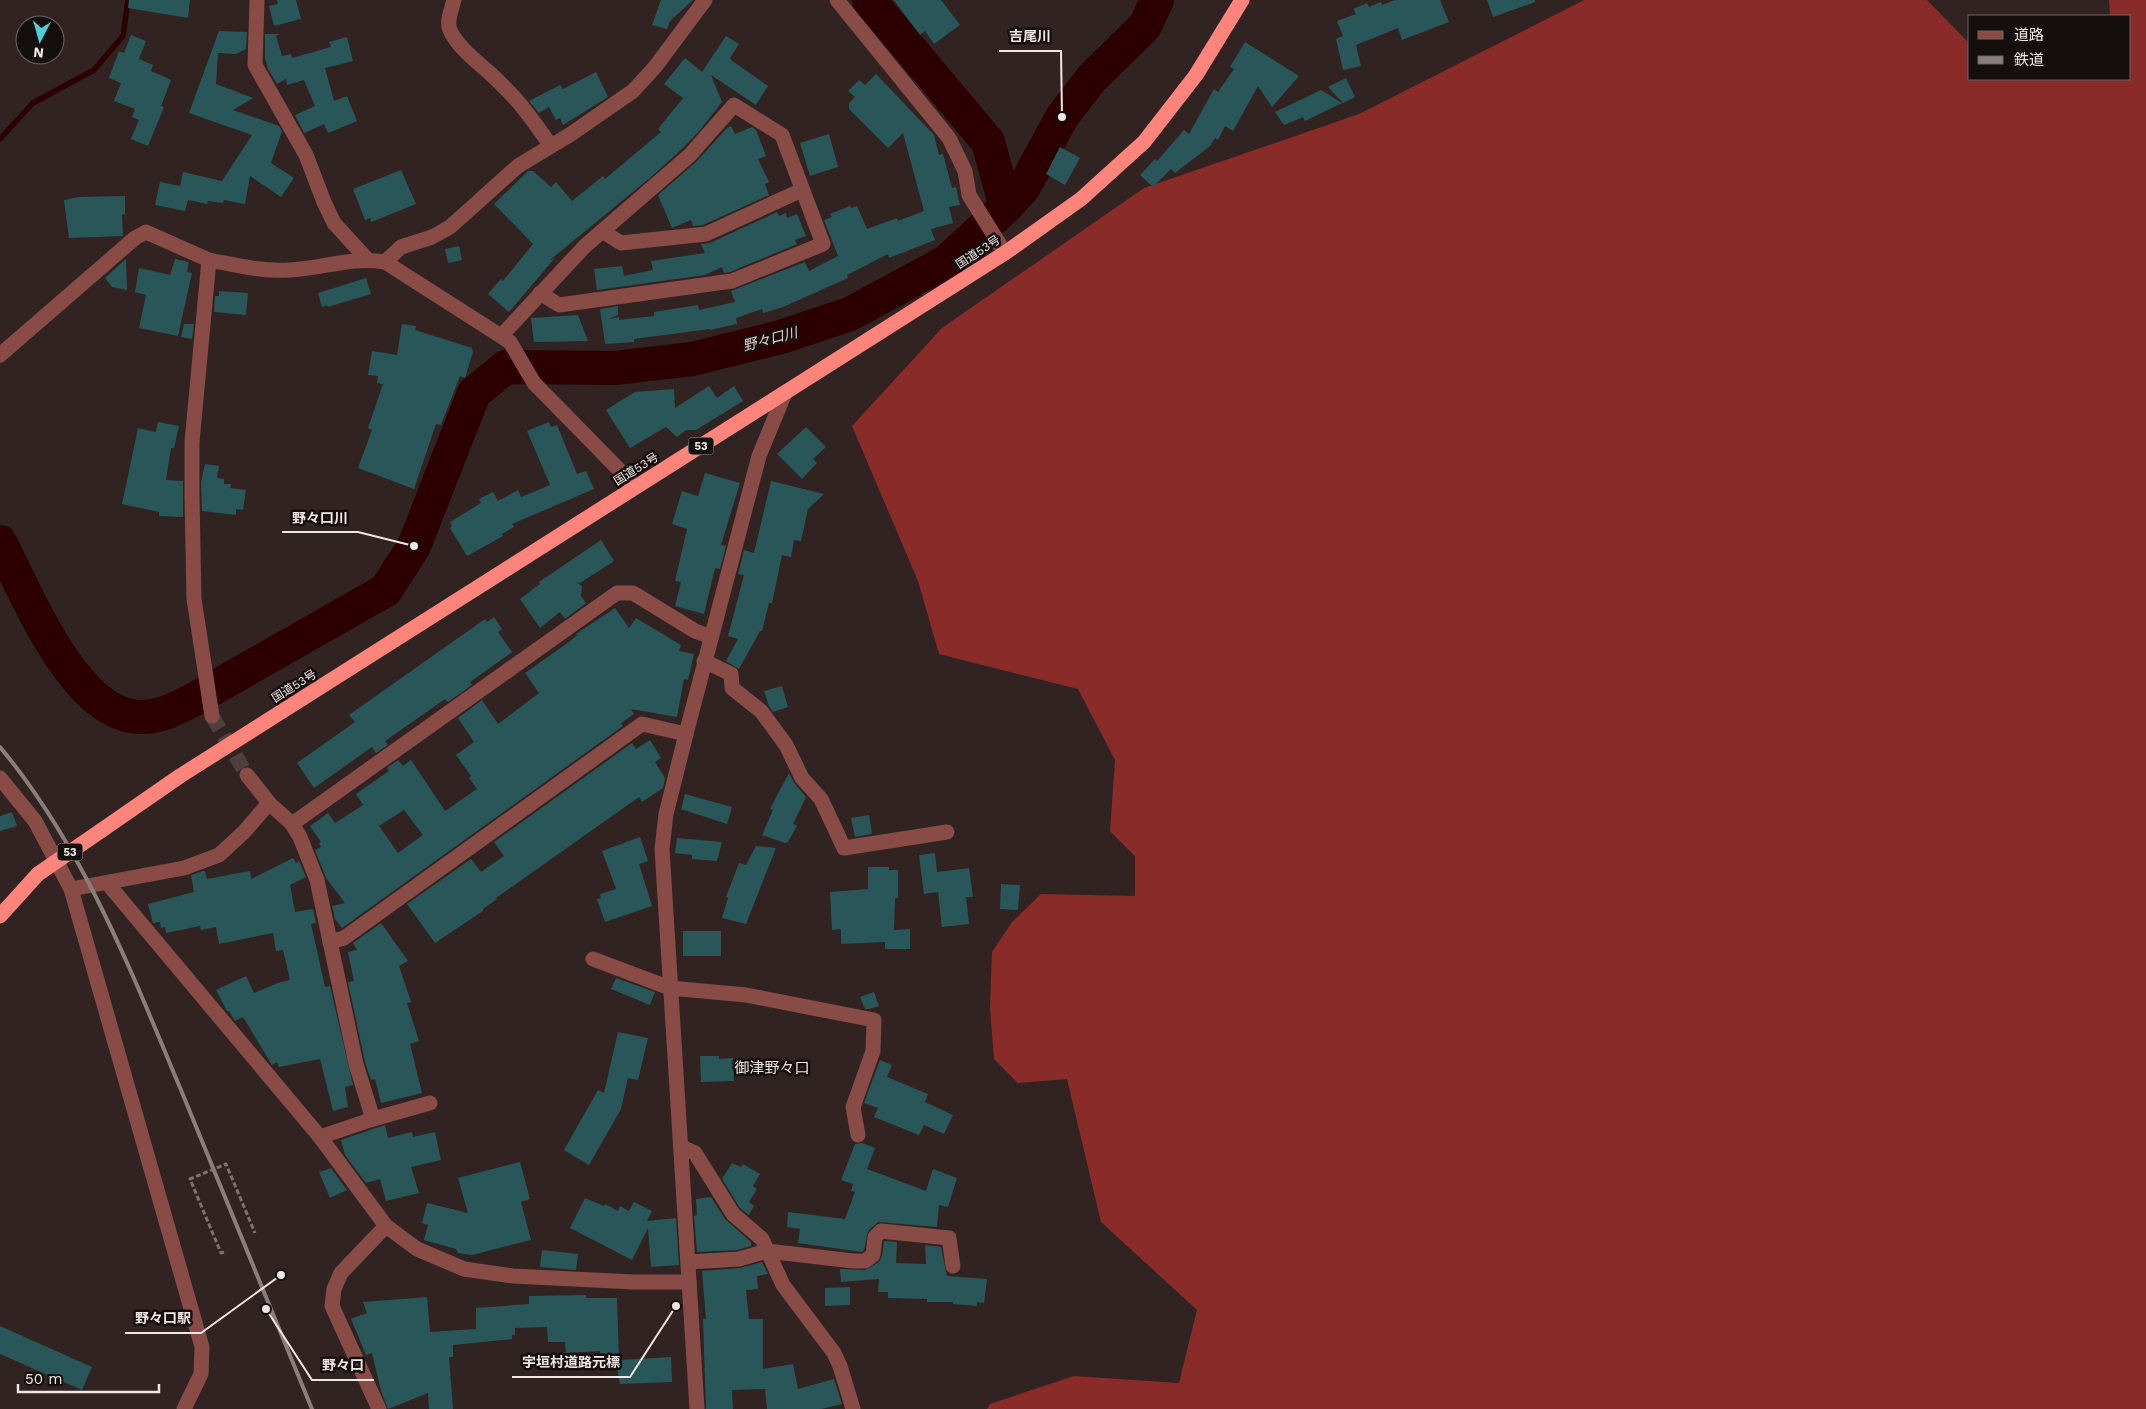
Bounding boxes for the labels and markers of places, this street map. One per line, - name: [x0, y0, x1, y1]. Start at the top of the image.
- callout: 吉尾川: [999, 22, 1061, 51]
- callout: 野々口川: [282, 503, 358, 532]
- callout: 野々口駅: [125, 1304, 201, 1333]
- callout: 宇垣村道路元標: [512, 1348, 630, 1377]
- callout: 野々口: [312, 1351, 374, 1380]

